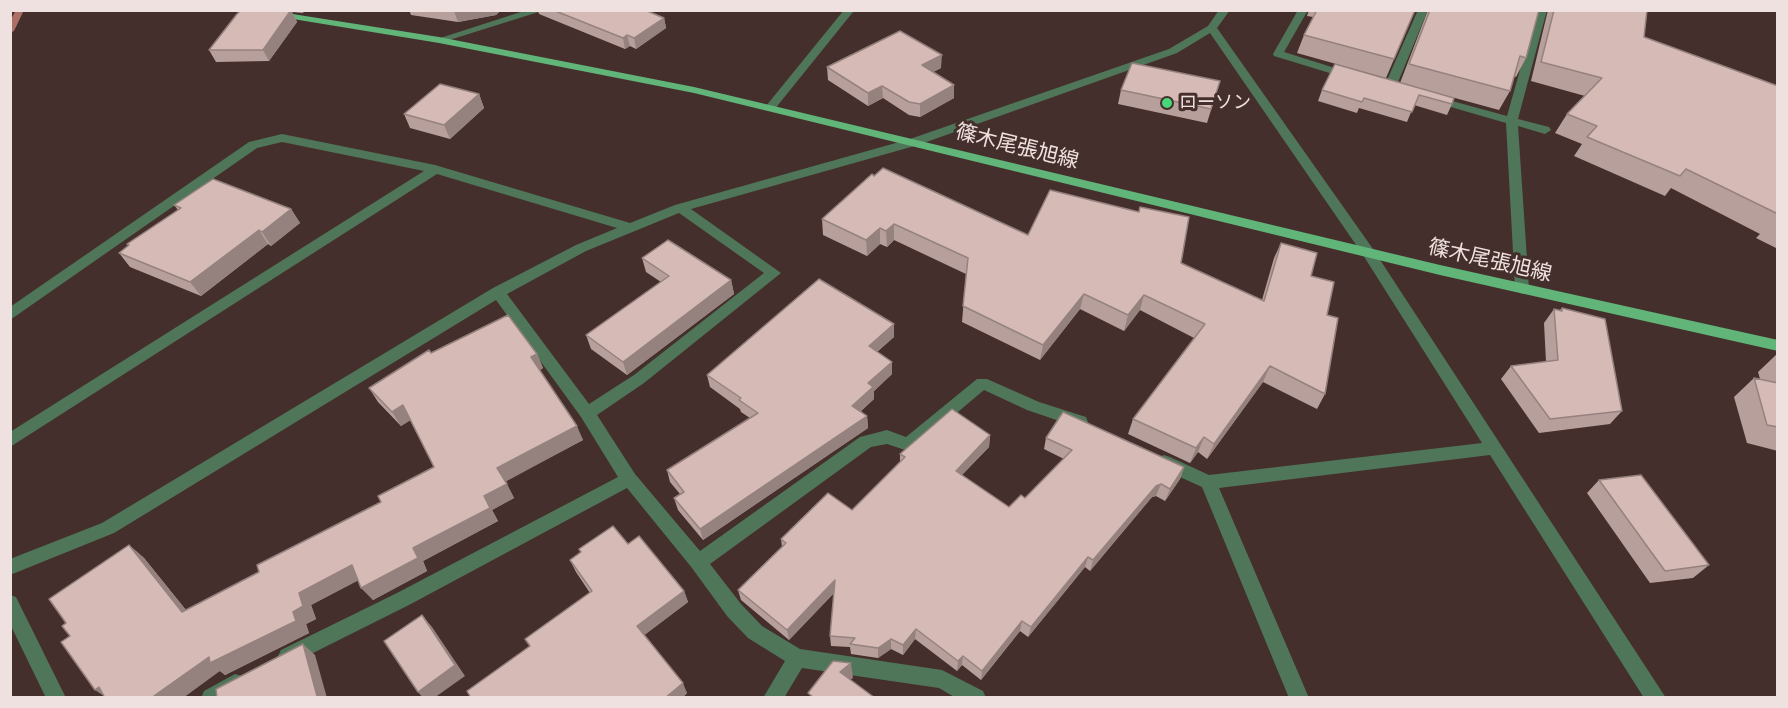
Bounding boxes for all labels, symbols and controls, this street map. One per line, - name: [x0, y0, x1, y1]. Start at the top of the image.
- place label: ローソン: [1179, 92, 1251, 114]
- marker: ローソン: [1160, 96, 1174, 110]
- street label: 篠木尾張旭線: [953, 120, 1081, 174]
- street label: 篠木尾張旭線: [1426, 235, 1554, 287]

